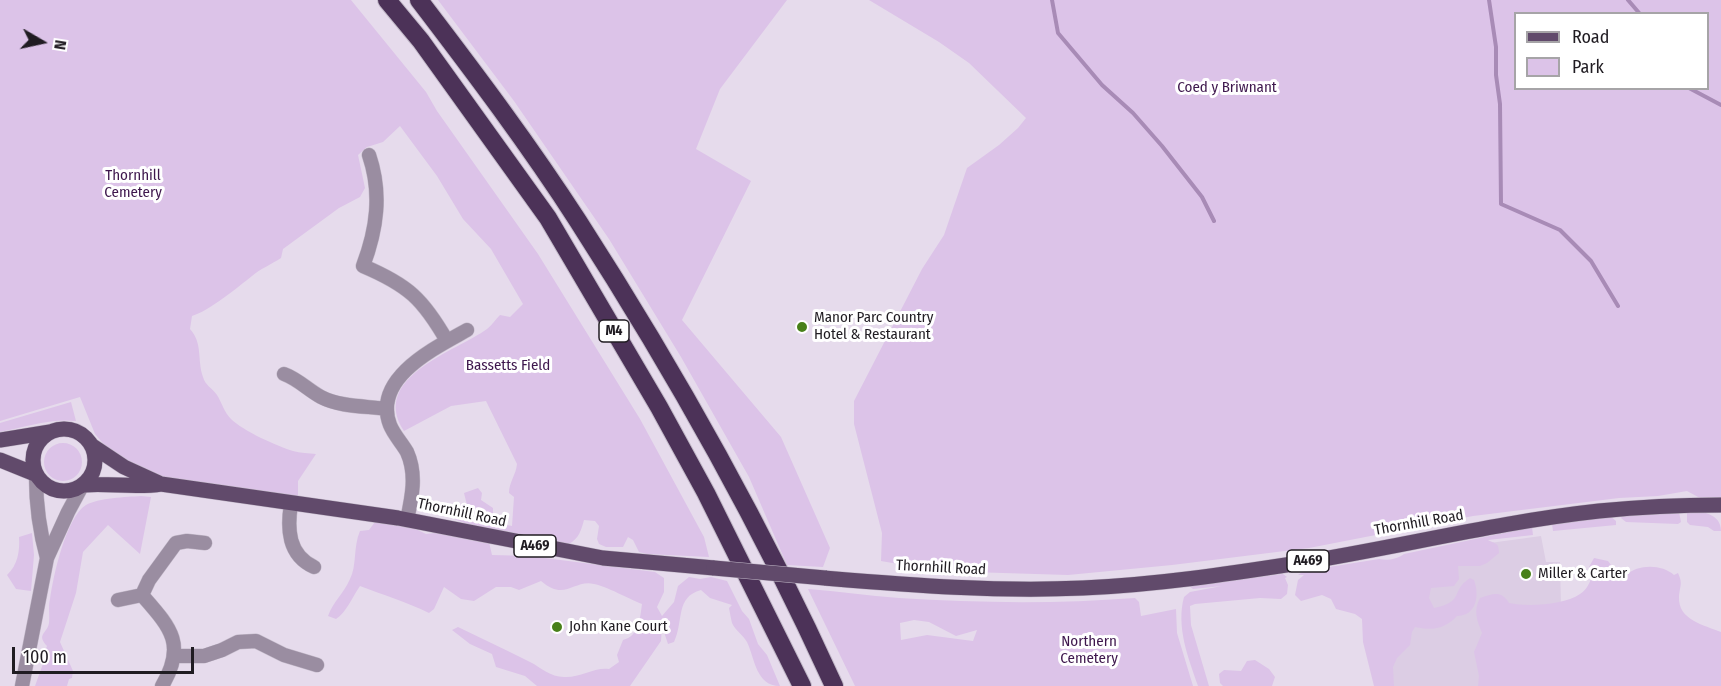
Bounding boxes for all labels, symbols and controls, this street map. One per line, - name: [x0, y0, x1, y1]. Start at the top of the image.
- north arrow: [12, 12, 72, 72]
- legend: [1514, 12, 1709, 90]
- text: Road: [1572, 26, 1609, 48]
- text: N: [50, 39, 70, 51]
- text: Park: [1572, 56, 1604, 78]
- park label: Coed y Briwnant: [1177, 79, 1277, 97]
- park label: Thornhill Cemetery: [104, 167, 162, 202]
- place label: Manor Parc Country Hotel & Restaurant: [814, 309, 934, 344]
- road number: M4: [599, 320, 629, 342]
- marker: Manor Parc Country Hotel & Restaurant: [795, 320, 809, 334]
- park label: Bassetts Field: [466, 357, 550, 375]
- street label: Thornhill Road: [416, 495, 508, 531]
- street label: Thornhill Road: [1373, 506, 1465, 540]
- road number: A469: [514, 535, 556, 557]
- road number: A469: [1287, 550, 1329, 572]
- street label: Thornhill Road: [896, 557, 986, 579]
- place label: Miller & Carter: [1538, 565, 1627, 583]
- marker: Miller & Carter: [1519, 567, 1533, 581]
- place label: John Kane Court: [569, 618, 668, 636]
- marker: John Kane Court: [550, 620, 564, 634]
- park label: Northern Cemetery: [1060, 633, 1118, 668]
- scale bar: [15, 635, 196, 673]
- text: 100 m: [23, 646, 67, 668]

